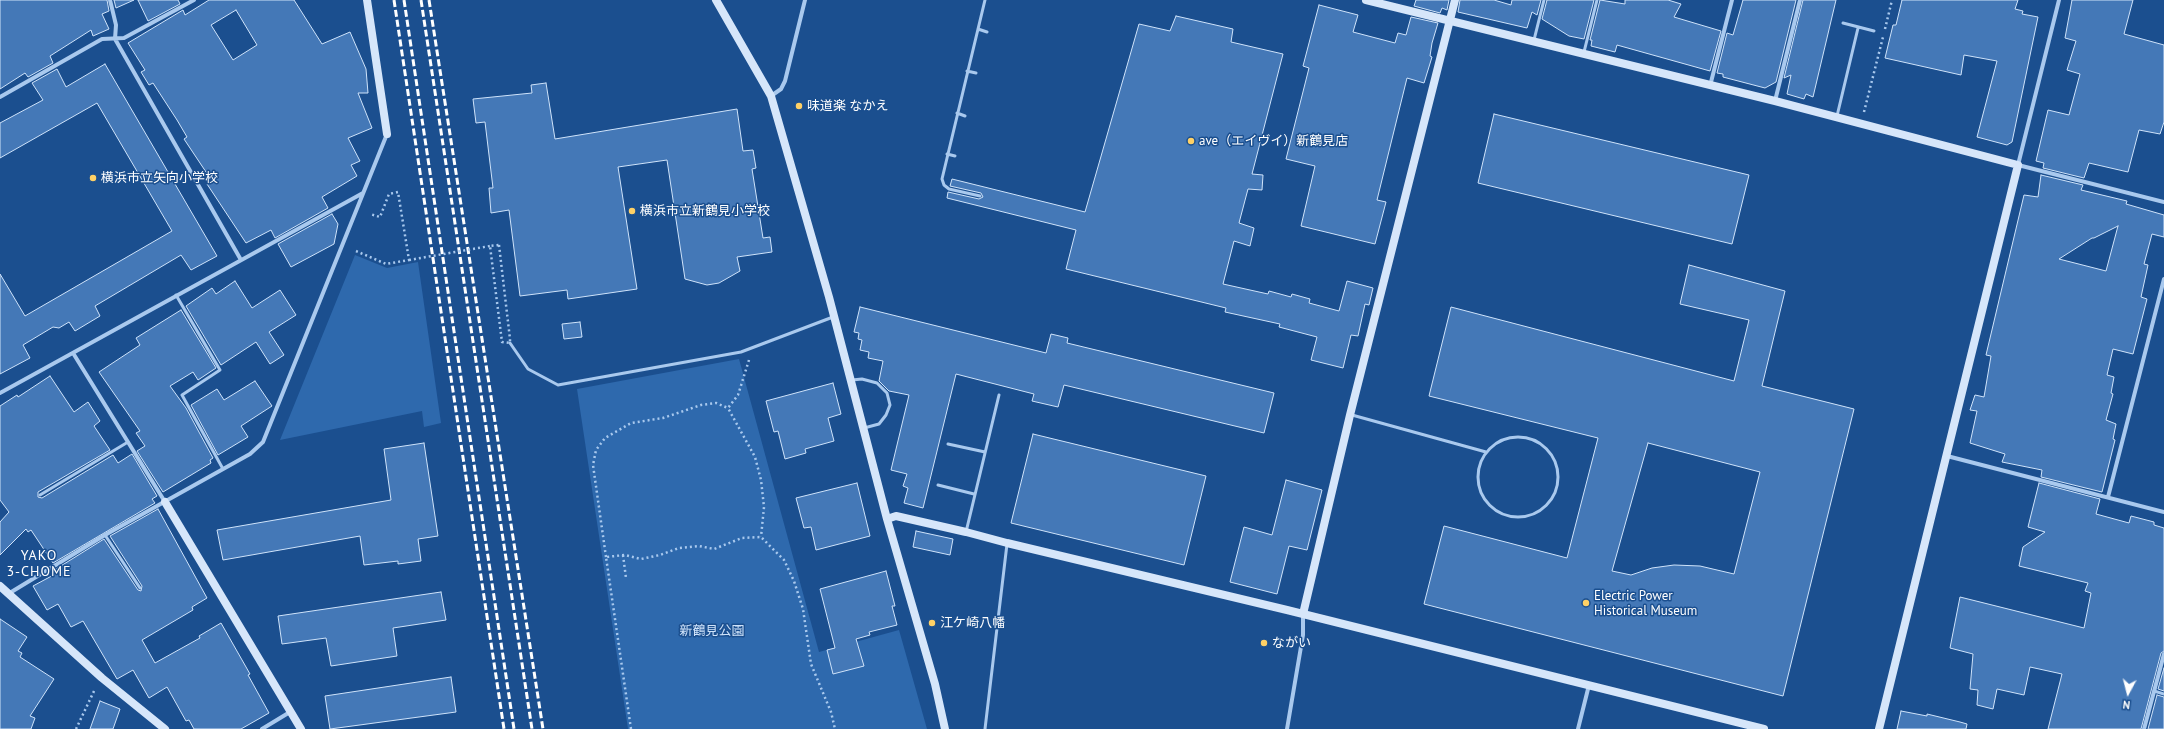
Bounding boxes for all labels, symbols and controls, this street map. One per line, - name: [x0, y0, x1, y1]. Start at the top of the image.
- place label: 味道楽 なかえ: [807, 98, 888, 114]
- marker: 味道楽 なかえ: [794, 101, 804, 111]
- place label: ave（エイヴイ）新鶴見店: [1199, 133, 1348, 149]
- marker: ave（エイヴイ）新鶴見店: [1186, 136, 1196, 146]
- place label: 横浜市立矢向小学校: [101, 170, 218, 186]
- marker: 横浜市立矢向小学校: [88, 173, 98, 183]
- place label: 横浜市立新鶴見小学校: [640, 203, 770, 219]
- marker: 横浜市立新鶴見小学校: [627, 206, 637, 216]
- district label: YAKO 3-CHOME: [6, 548, 72, 580]
- place label: Electric Power Historical Museum: [1594, 588, 1697, 619]
- marker: Electric Power Historical Museum: [1581, 598, 1591, 608]
- place label: 江ケ崎八幡: [940, 615, 1005, 631]
- marker: 江ケ崎八幡: [927, 618, 937, 628]
- park label: 新鶴見公園: [680, 623, 744, 639]
- place label: ながい: [1272, 635, 1311, 651]
- marker: ながい: [1259, 638, 1269, 648]
- north arrow: [2108, 673, 2148, 713]
- text: N: [2122, 698, 2131, 712]

